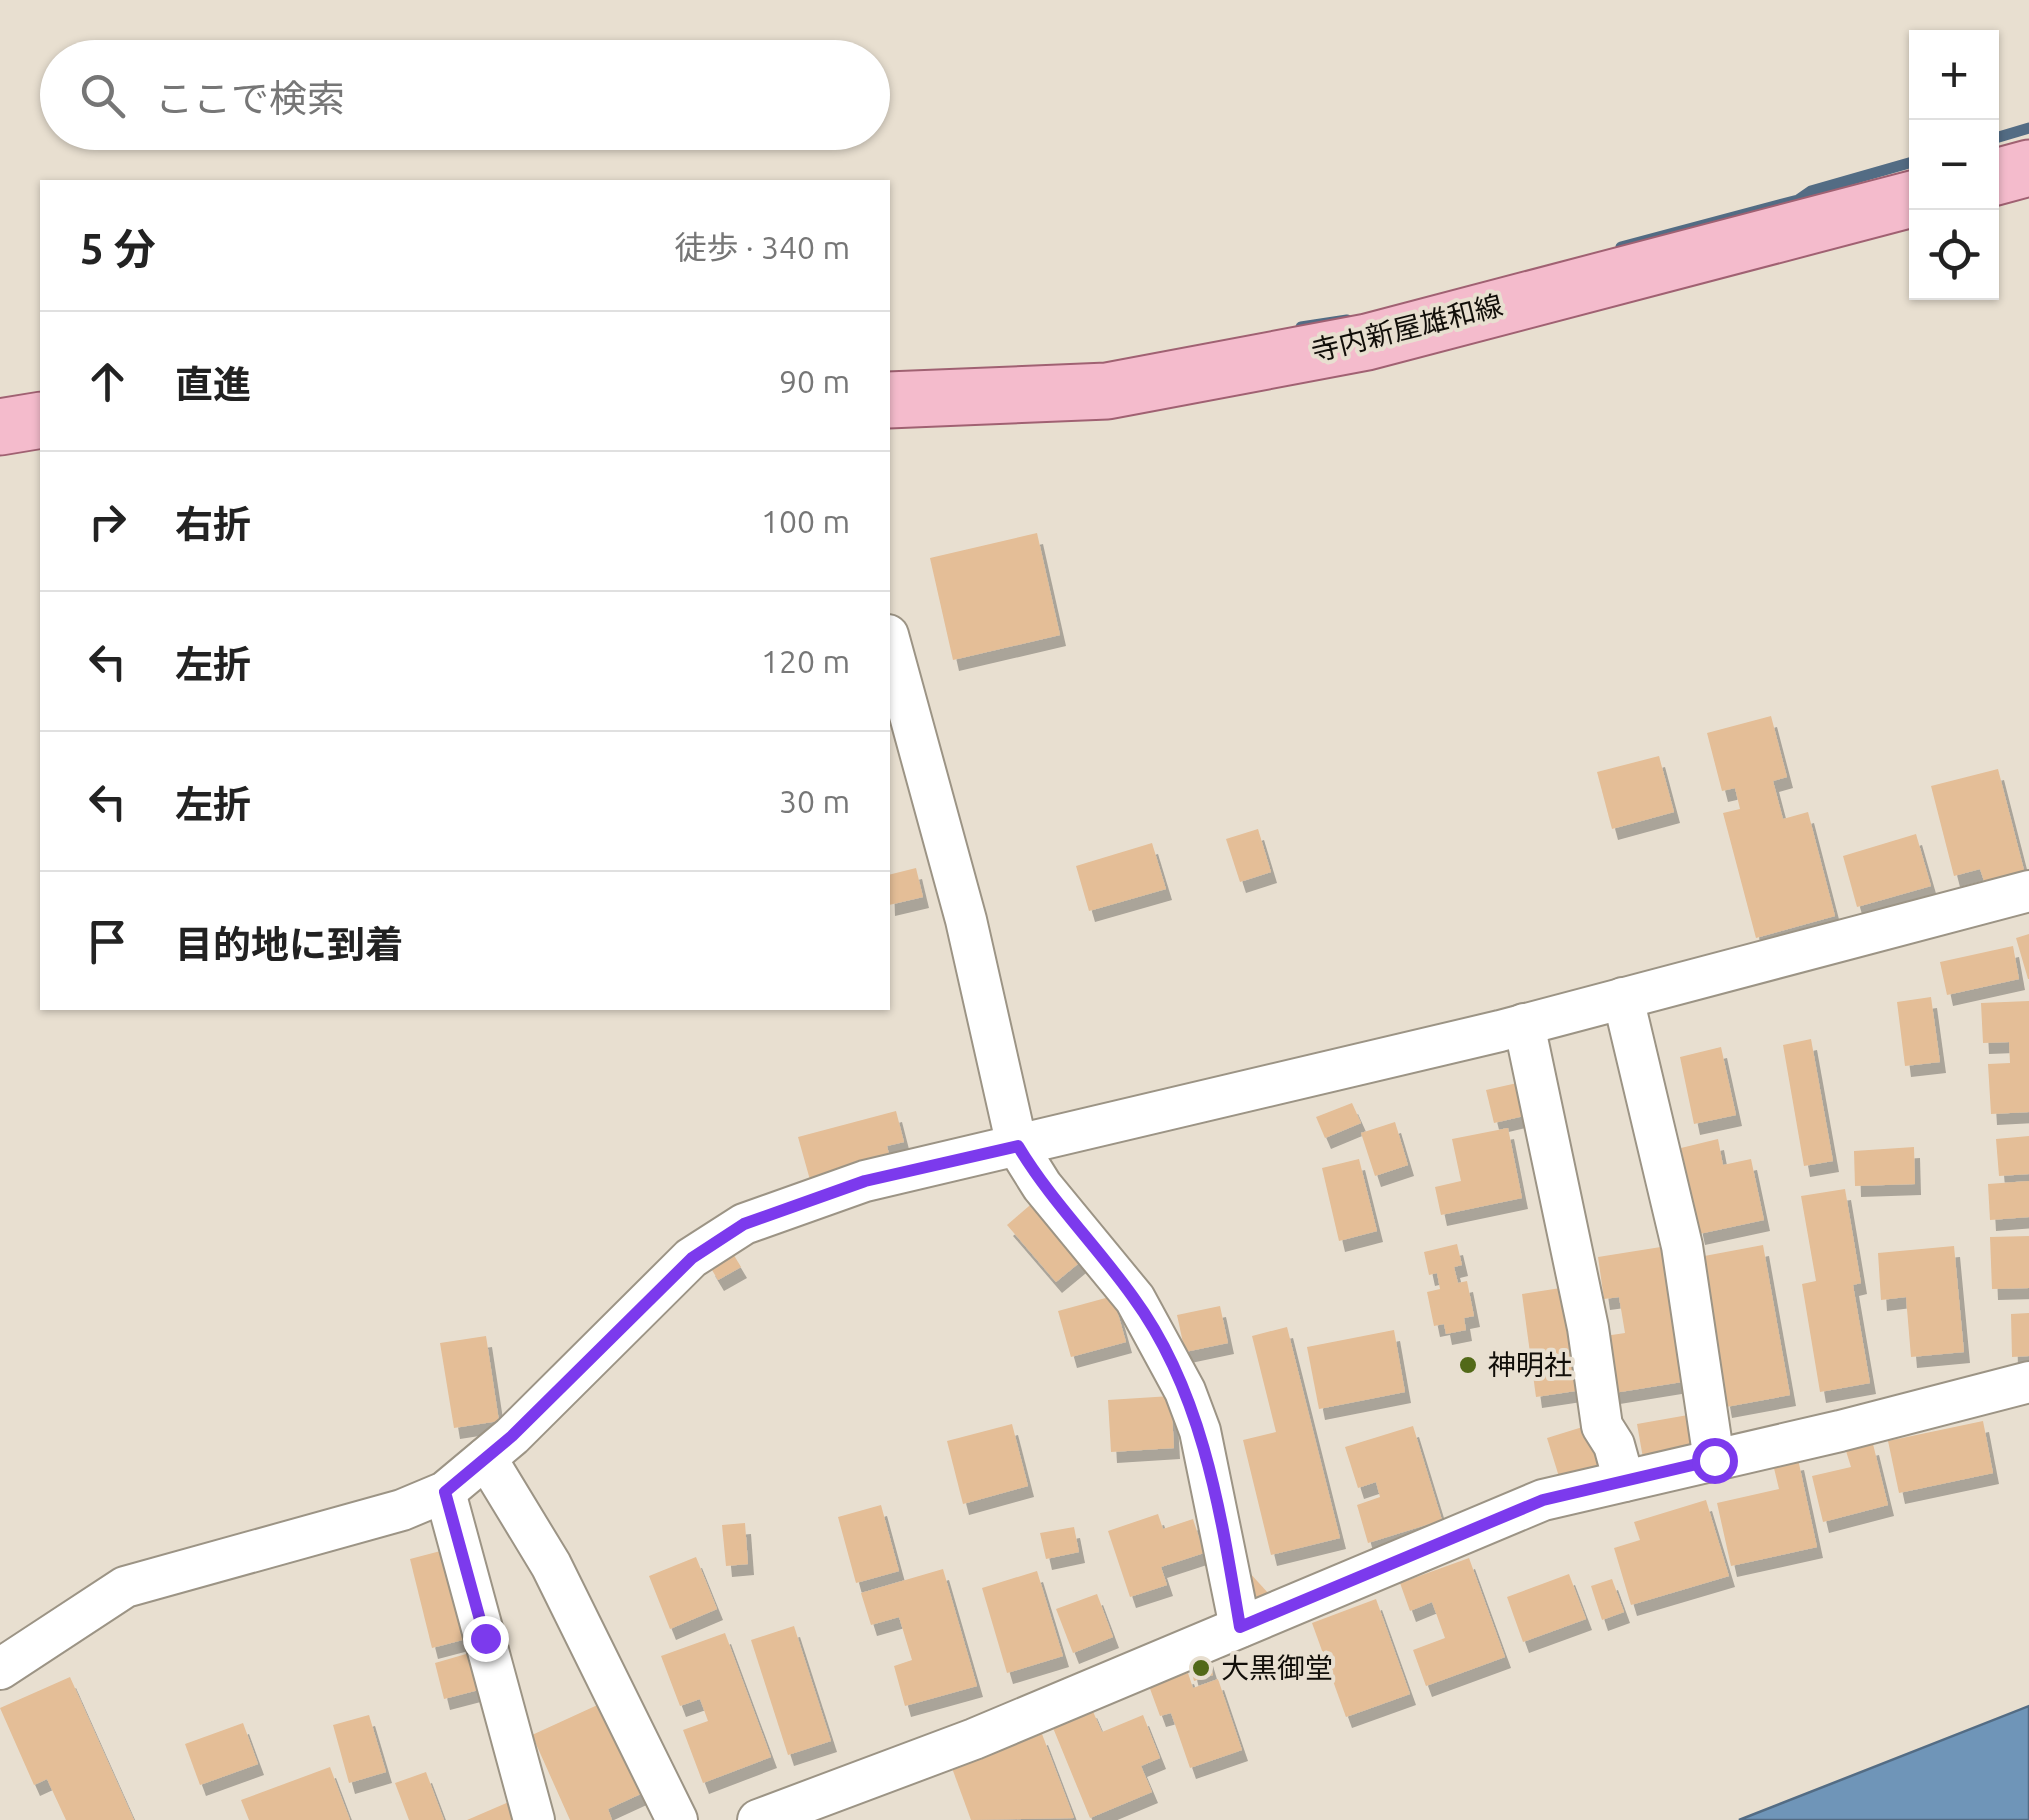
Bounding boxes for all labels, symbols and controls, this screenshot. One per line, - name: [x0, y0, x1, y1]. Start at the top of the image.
- map controls: [1909, 30, 1999, 300]
- button: +: [1909, 30, 1999, 120]
- search box: [40, 40, 890, 150]
- icon: search: [75, 68, 130, 123]
- text: ここで検索: [155, 77, 345, 119]
- button: −: [1909, 120, 1999, 210]
- button: locate: [1909, 210, 1999, 300]
- text: 5 分: [80, 225, 156, 272]
- text: 徒歩 · 340 m: [674, 229, 850, 265]
- street label: 寺内新屋雄和線: [1308, 289, 1506, 366]
- icon: ahead: [80, 354, 135, 409]
- text: 直進: [175, 363, 251, 405]
- text: 90 m: [779, 363, 850, 399]
- icon: right: [80, 494, 135, 549]
- text: 右折: [175, 503, 251, 545]
- text: 100 m: [761, 503, 850, 539]
- icon: left: [80, 634, 135, 689]
- text: 左折: [175, 643, 251, 685]
- text: 120 m: [761, 643, 850, 679]
- icon: left: [80, 774, 135, 829]
- text: 左折: [175, 783, 251, 825]
- text: 30 m: [779, 783, 850, 819]
- icon: arrive: [80, 914, 135, 969]
- text: 目的地に到着: [175, 923, 403, 965]
- place label: 神明社: [1488, 1349, 1572, 1380]
- marker: 神明社: [1457, 1354, 1479, 1376]
- route start: [1692, 1438, 1738, 1484]
- route end: [463, 1616, 509, 1662]
- place label: 大黒御堂: [1221, 1652, 1333, 1683]
- marker: 大黒御堂: [1190, 1657, 1212, 1679]

